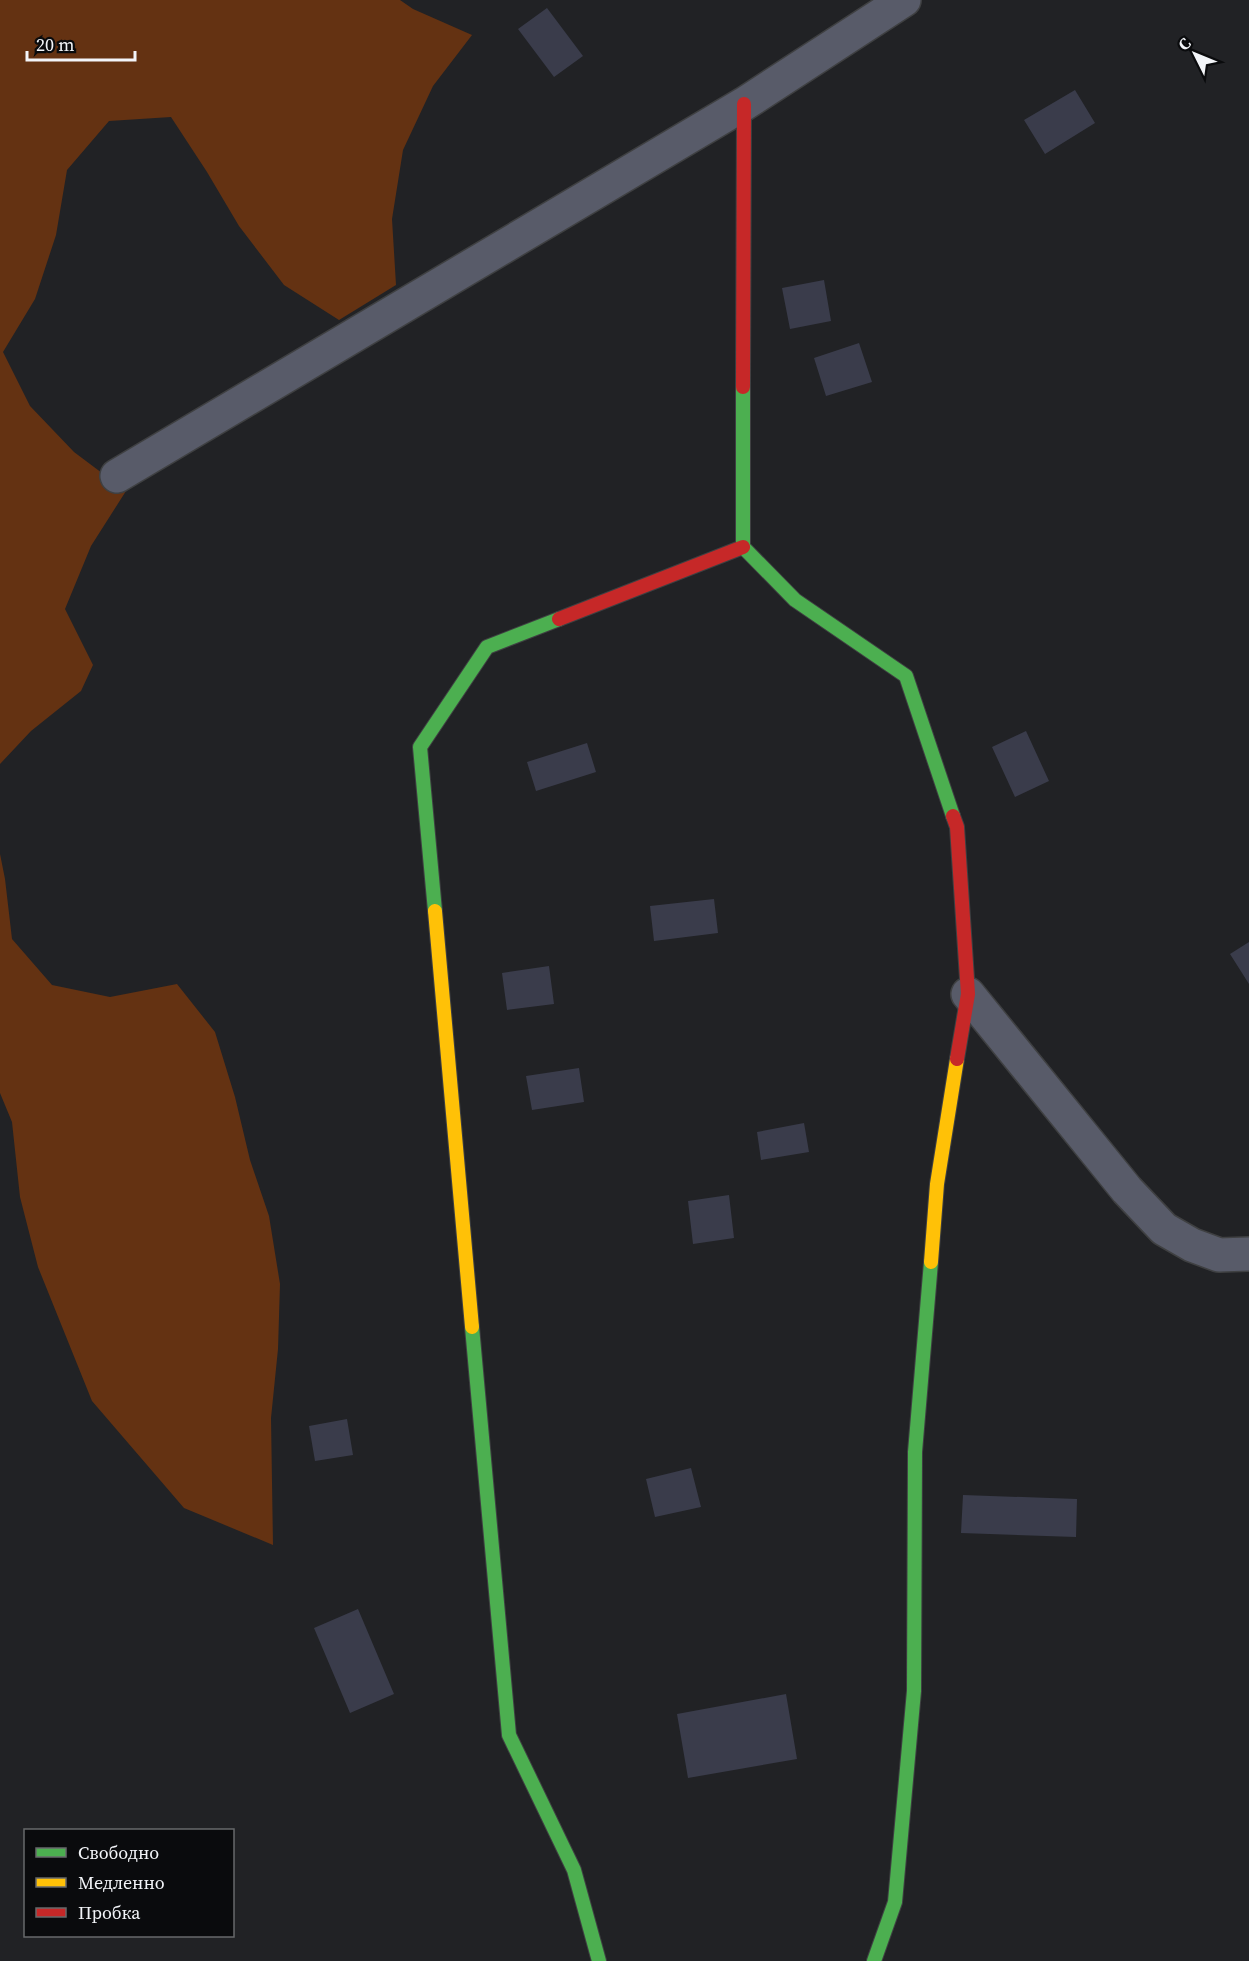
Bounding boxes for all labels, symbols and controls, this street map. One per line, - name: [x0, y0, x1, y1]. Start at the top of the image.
- scale bar: [27, 24, 135, 62]
- north arrow: [1165, 24, 1225, 84]
- text: 20 m: [36, 32, 74, 57]
- text: С: [1173, 33, 1196, 55]
- legend: [24, 1829, 234, 1937]
- text: Свободно: [78, 1840, 159, 1865]
- text: Медленно: [78, 1870, 165, 1895]
- text: Пробка: [78, 1900, 141, 1925]

